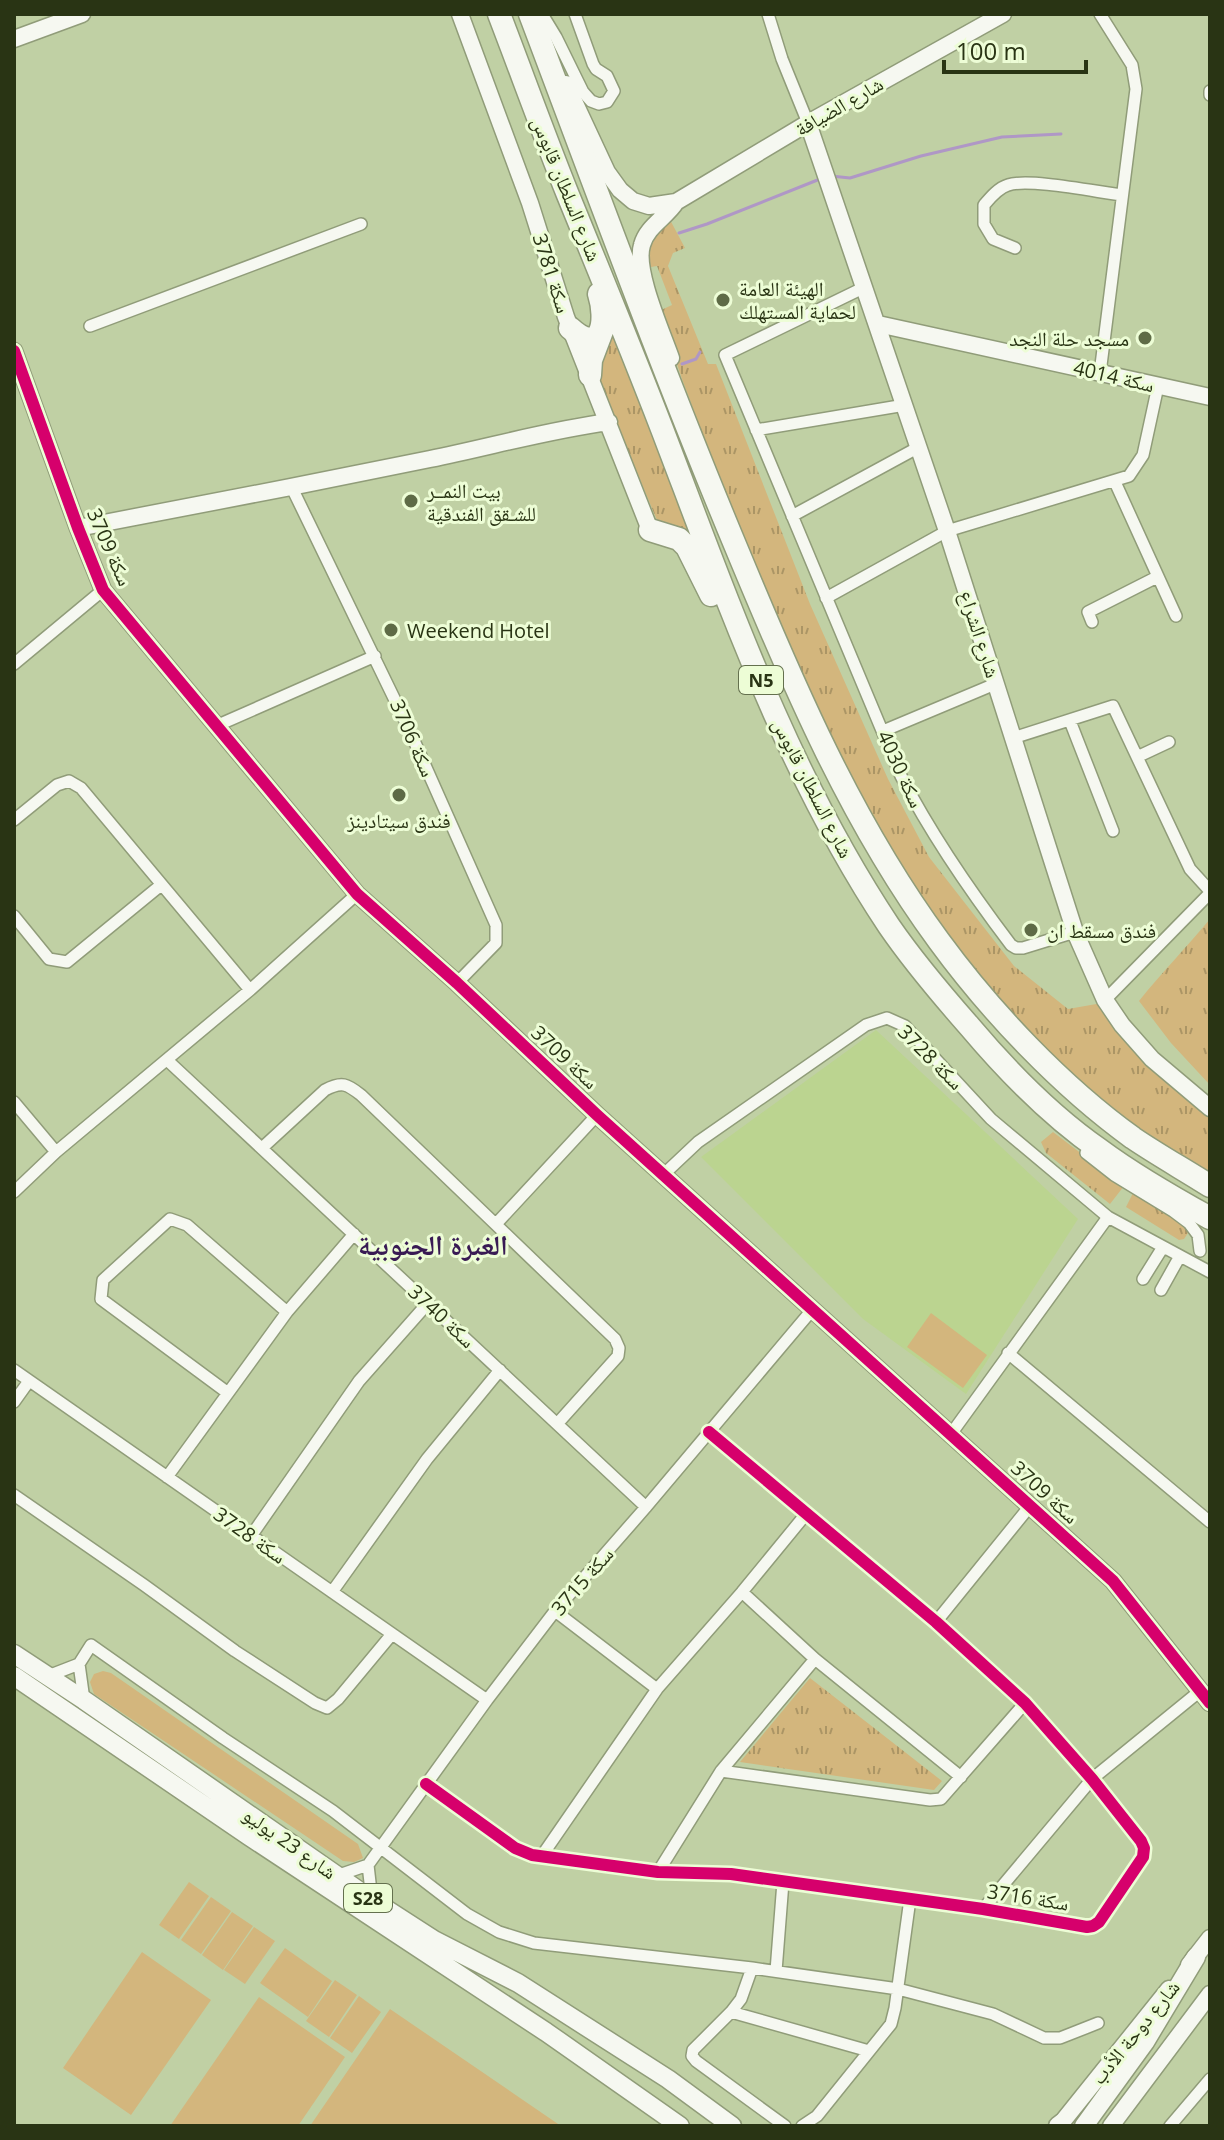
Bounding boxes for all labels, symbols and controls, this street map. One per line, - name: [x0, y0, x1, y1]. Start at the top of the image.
- scale bar: [944, 24, 1086, 74]
- text: 100 m: [956, 34, 1026, 67]
- street label: شارع الضيافة: [790, 70, 888, 142]
- street label: شارع السلطان قابوس: [526, 113, 608, 265]
- street label: سكة 3781: [526, 230, 578, 316]
- place label: الهيئة العامة لحماية المستهلك: [739, 275, 856, 325]
- marker: الهيئة العامة لحماية المستهلك: [714, 291, 732, 309]
- place label: مسجد حلة النجد: [1009, 325, 1129, 352]
- marker: مسجد حلة النجد: [1136, 329, 1154, 347]
- street label: سكة 4014: [1071, 354, 1157, 398]
- place label: بيت النمــر للشـقق الفندقية: [426, 477, 536, 527]
- marker: بيت النمــر للشـقق الفندقية: [402, 492, 420, 510]
- street label: سكة 3709: [81, 504, 139, 590]
- street label: شارع الشراع: [953, 587, 1007, 681]
- place label: Weekend Hotel: [407, 617, 550, 644]
- marker: Weekend Hotel: [382, 621, 400, 639]
- road number: N5: [739, 666, 783, 694]
- street label: سكة 3706: [384, 695, 442, 781]
- street label: شارع السلطان قابوس: [766, 713, 860, 863]
- street label: سكة 4030: [871, 726, 931, 812]
- marker: فندق سيتادينز: [390, 786, 408, 804]
- place label: فندق سيتادينز: [346, 807, 451, 834]
- place label: فندق مسقط ان: [1047, 917, 1156, 944]
- marker: فندق مسقط ان: [1022, 921, 1040, 939]
- street label: سكة 3728: [892, 1018, 970, 1096]
- street label: سكة 3709: [526, 1019, 604, 1095]
- district label: الغبرة الجنوبية: [358, 1225, 508, 1263]
- street label: سكة 3740: [403, 1278, 481, 1354]
- street label: سكة 3709: [1005, 1454, 1085, 1530]
- street label: سكة 3728: [209, 1500, 291, 1570]
- street label: سكة 3715: [545, 1541, 619, 1621]
- street label: شارع 23 يوليو: [238, 1801, 342, 1885]
- street label: سكة 3716: [985, 1877, 1071, 1917]
- road number: S28: [344, 1884, 392, 1912]
- street label: شارع دوحة الأدب: [1085, 1974, 1185, 2090]

